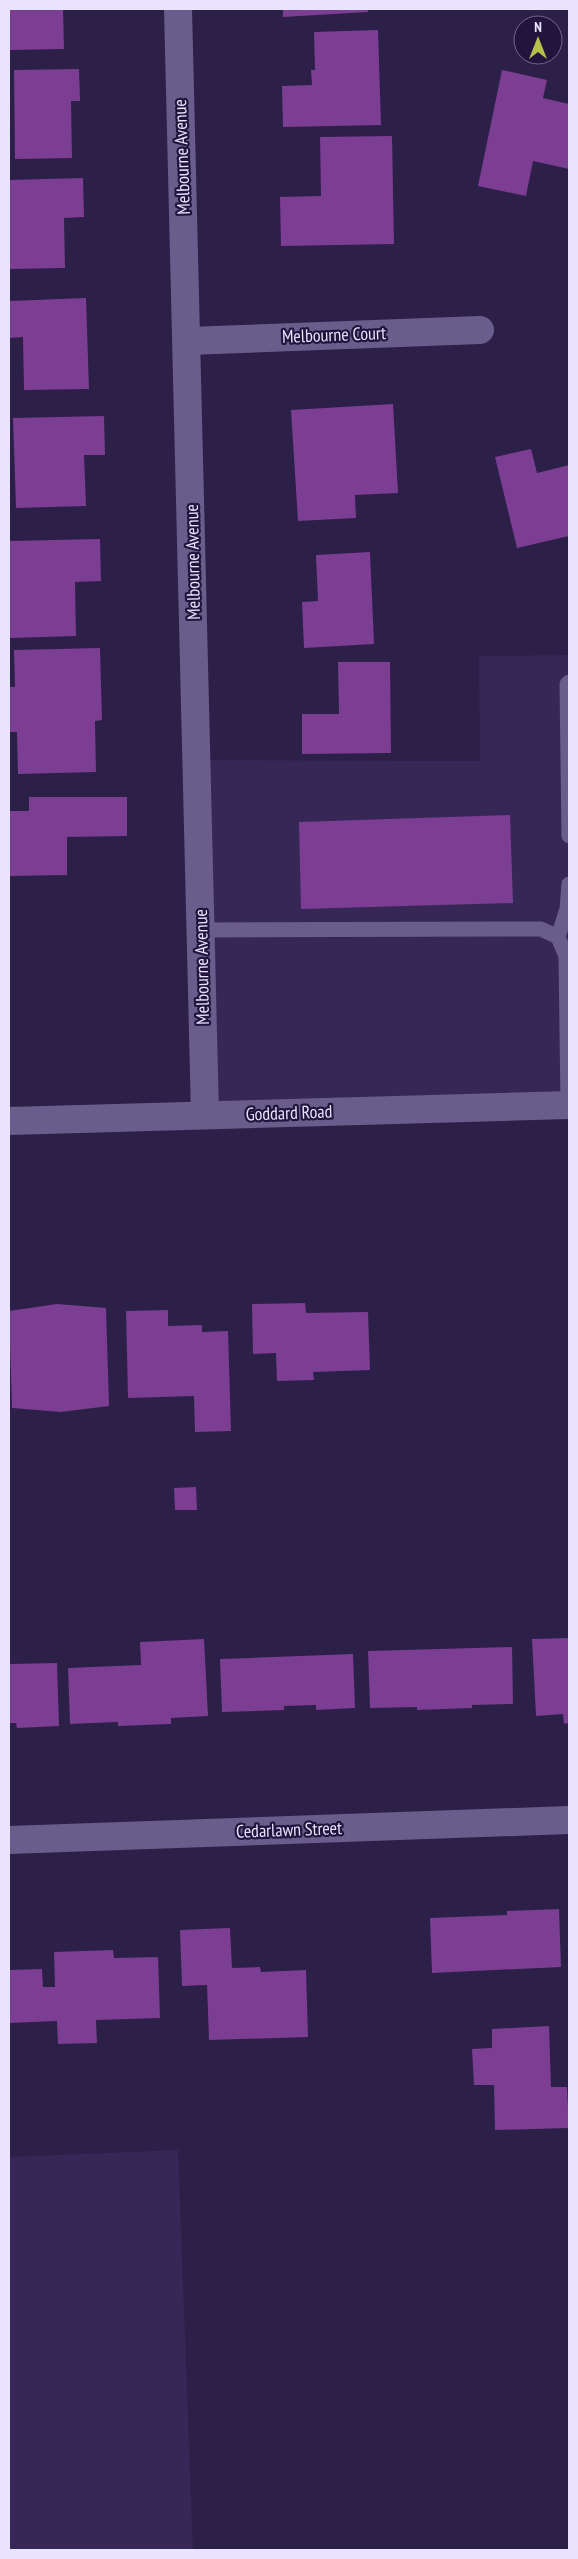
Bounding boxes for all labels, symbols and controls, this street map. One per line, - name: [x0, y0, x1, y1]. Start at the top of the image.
- north arrow: [513, 15, 563, 65]
- text: N: [534, 18, 542, 36]
- street label: Melbourne Avenue: [168, 99, 195, 215]
- street label: Melbourne Court: [281, 321, 387, 348]
- street label: Melbourne Avenue: [180, 504, 205, 620]
- street label: Melbourne Avenue: [189, 909, 214, 1025]
- street label: Goddard Road: [245, 1099, 333, 1126]
- street label: Cedarlawn Street: [236, 1816, 342, 1843]

